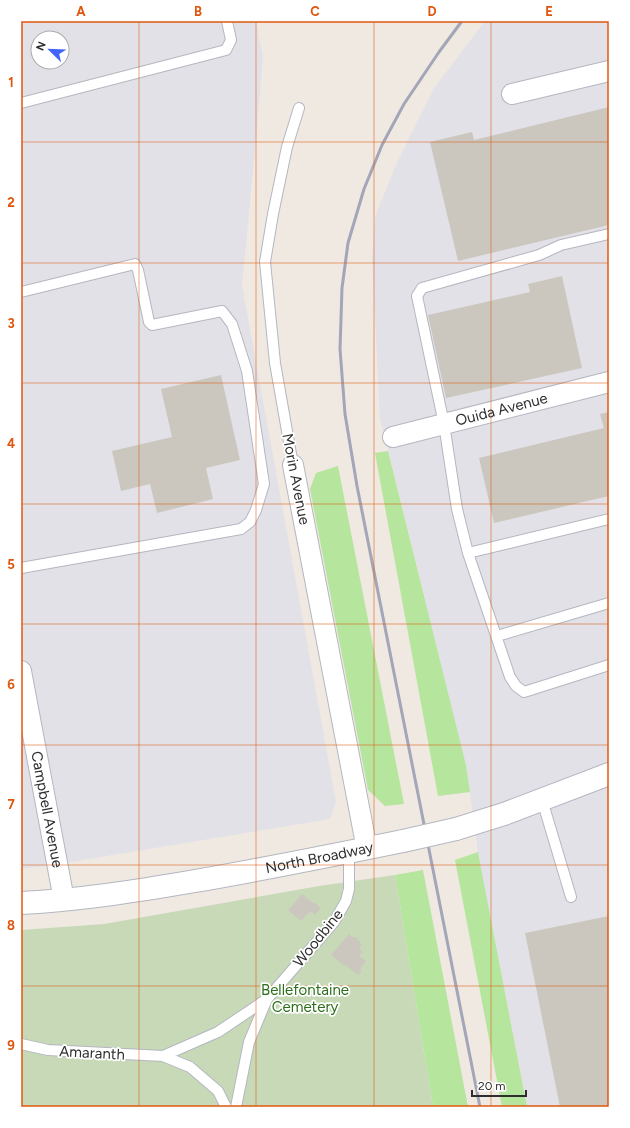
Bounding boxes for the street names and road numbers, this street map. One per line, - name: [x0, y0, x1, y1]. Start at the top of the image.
- street label: Ouida Avenue: [454, 389, 550, 430]
- street label: Morin Avenue: [278, 432, 314, 526]
- street label: Campbell Avenue: [27, 750, 67, 869]
- street label: North Broadway: [264, 838, 375, 877]
- street label: Woodbine: [289, 906, 347, 970]
- street label: Amaranth: [59, 1042, 125, 1064]

